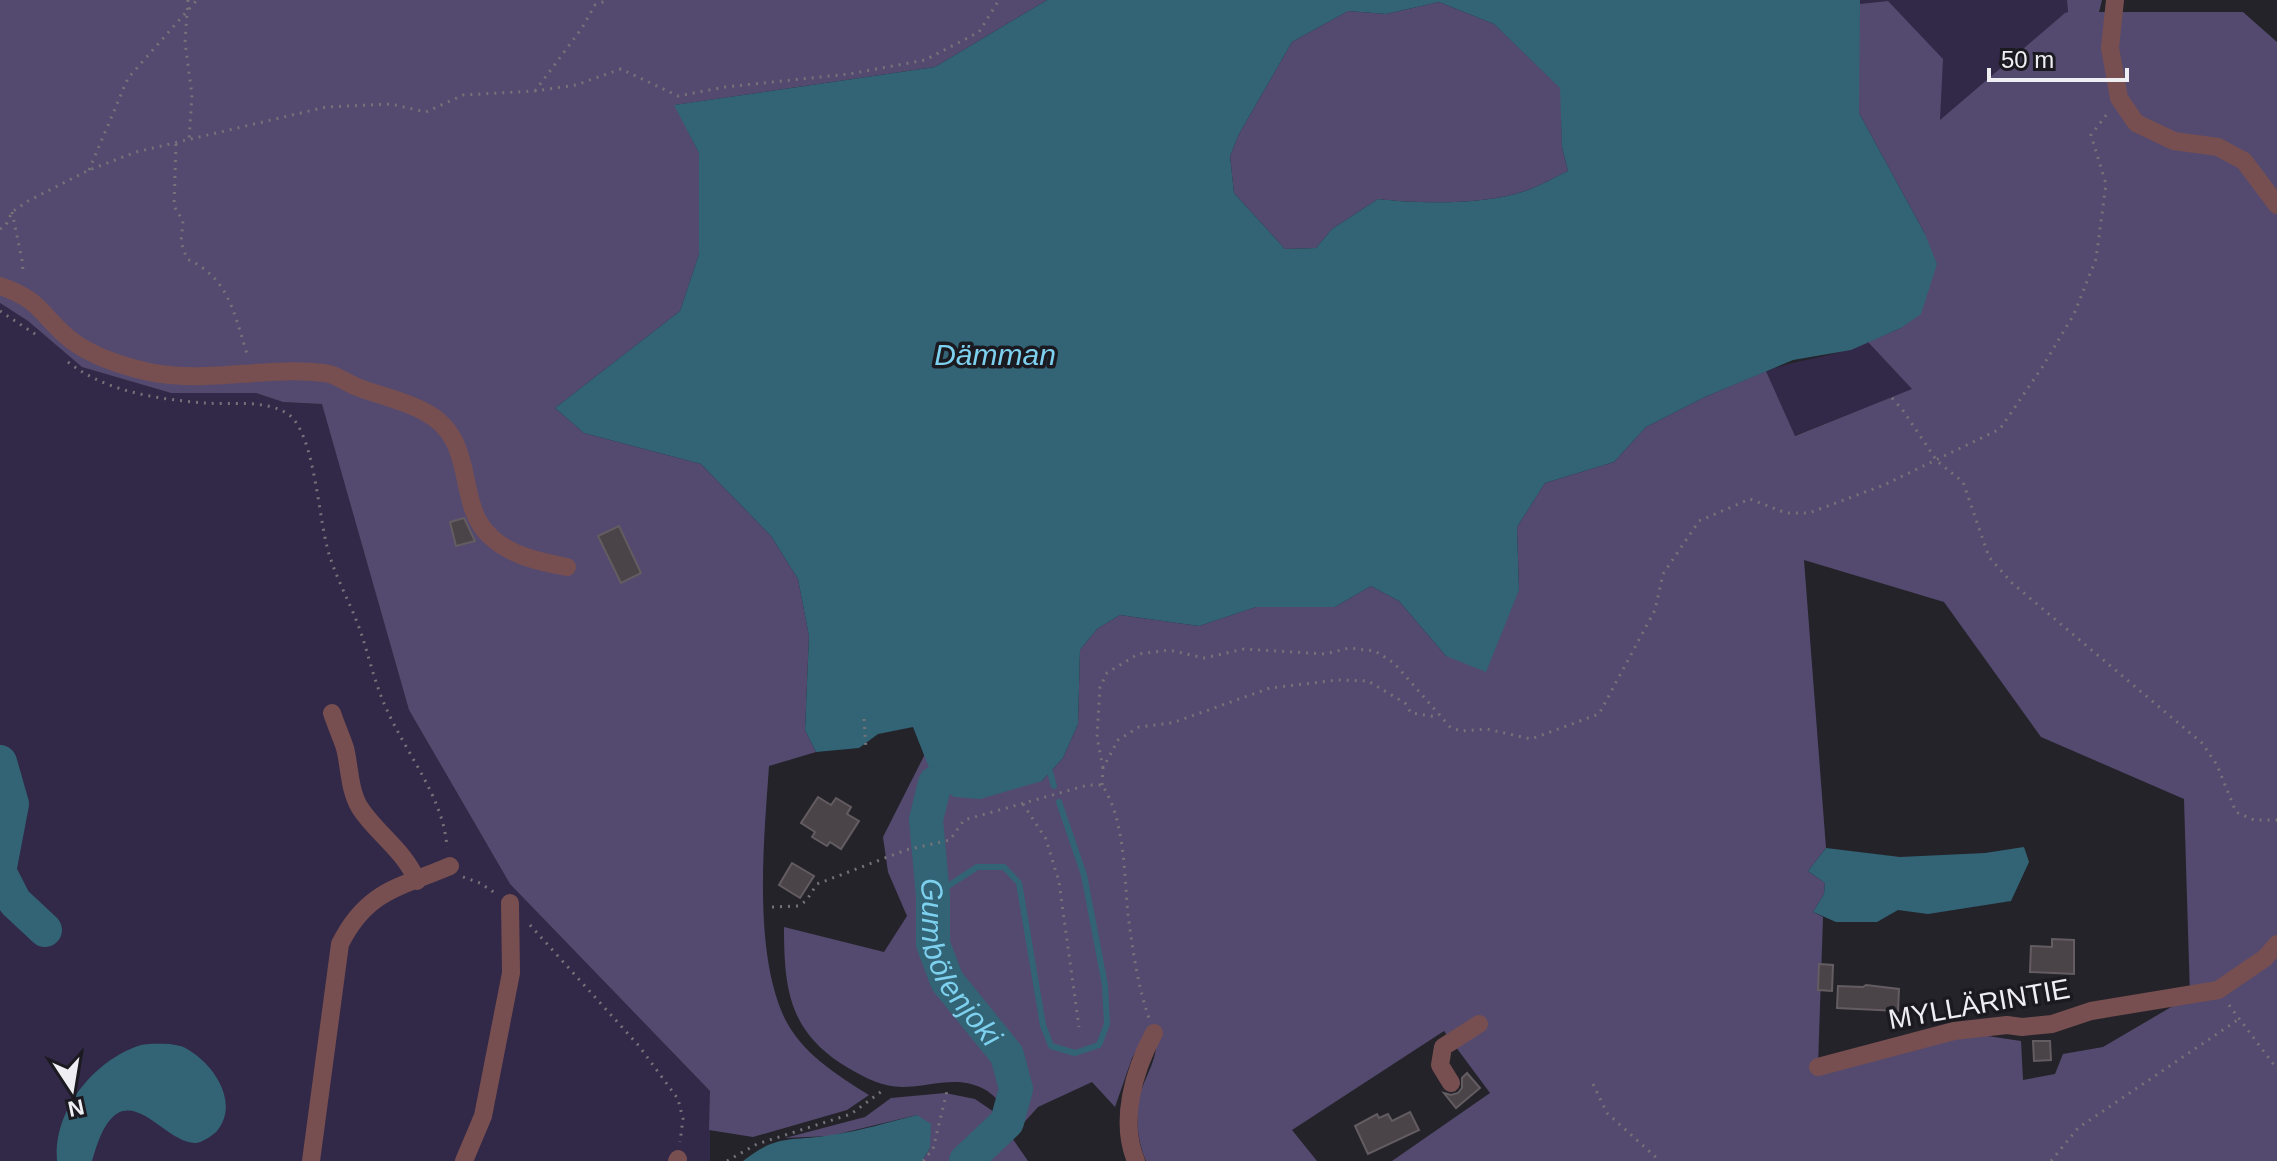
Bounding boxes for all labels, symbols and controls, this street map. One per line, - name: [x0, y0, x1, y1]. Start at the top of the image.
- scale bar: [1989, 32, 2127, 82]
- text: 50 m: [2001, 46, 2054, 73]
- water label: Dämman: [934, 338, 1056, 371]
- water label: Gumbölenjoki: [915, 876, 1010, 1053]
- street label: MYLLÄRINTIE: [1886, 973, 2072, 1035]
- north arrow: [32, 1049, 112, 1129]
- text: N: [66, 1094, 86, 1122]

